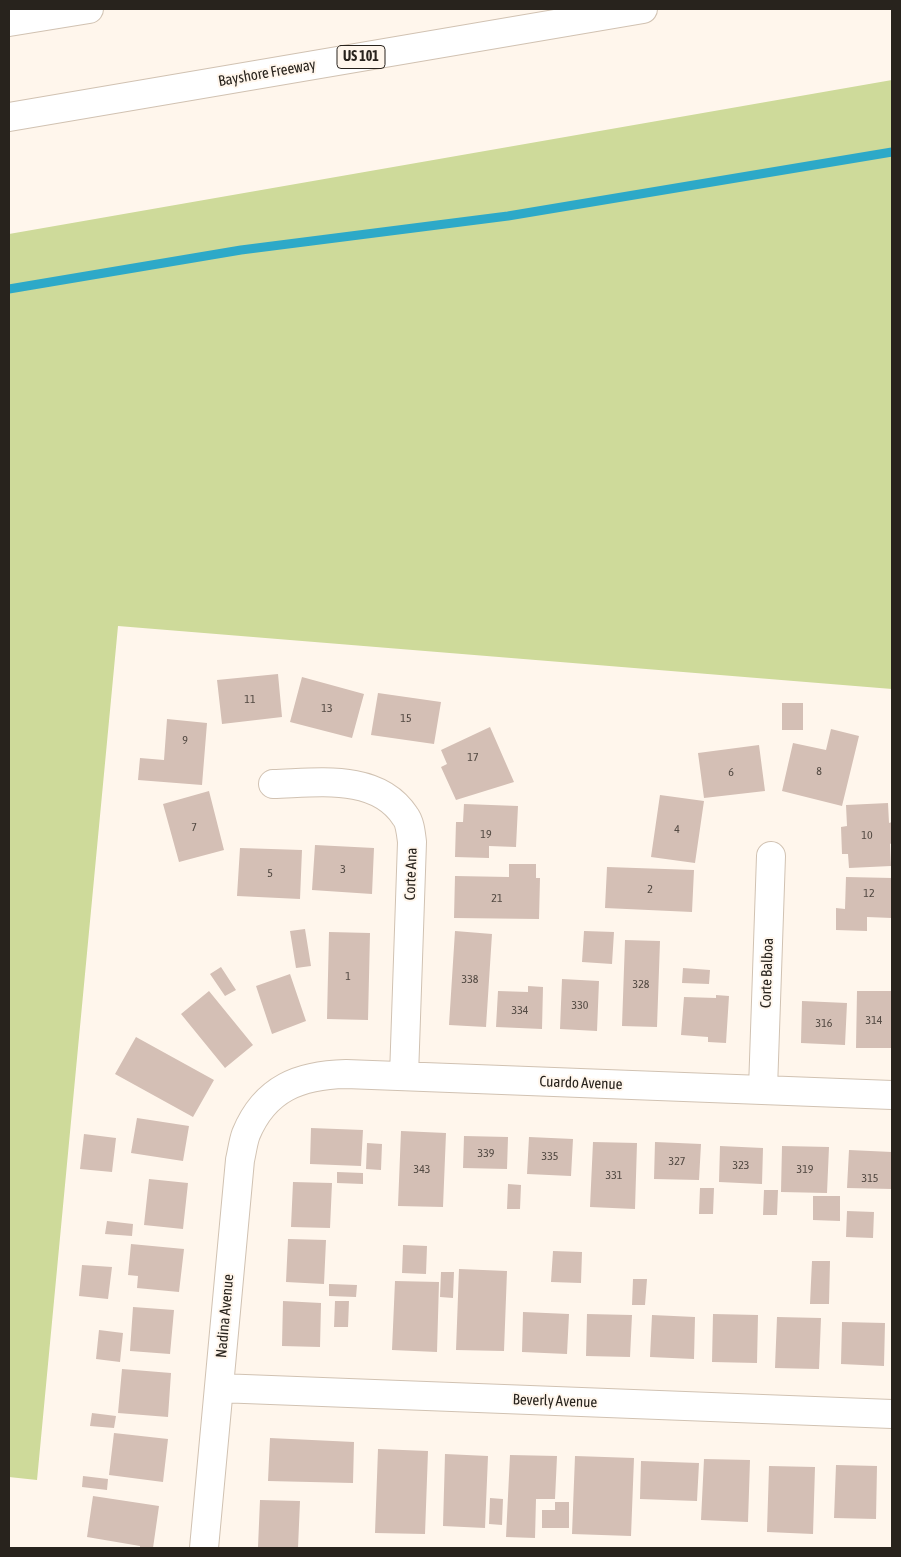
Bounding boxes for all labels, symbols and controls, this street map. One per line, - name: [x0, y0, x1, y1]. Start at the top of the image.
- road number: US 101: [337, 46, 385, 68]
- street label: Bayshore Freeway: [217, 56, 317, 90]
- house number: 11: [244, 692, 256, 706]
- house number: 13: [321, 701, 333, 715]
- house number: 15: [400, 711, 412, 725]
- house number: 9: [182, 733, 188, 747]
- house number: 17: [467, 750, 479, 764]
- house number: 8: [816, 764, 822, 778]
- house number: 6: [728, 765, 734, 779]
- house number: 7: [191, 820, 197, 834]
- house number: 4: [674, 822, 680, 836]
- house number: 19: [480, 827, 492, 841]
- house number: 10: [861, 828, 873, 842]
- street label: Corte Ana: [401, 847, 421, 901]
- house number: 3: [340, 862, 346, 876]
- house number: 5: [267, 866, 273, 880]
- house number: 2: [647, 882, 653, 896]
- house number: 12: [863, 886, 875, 900]
- house number: 21: [491, 891, 503, 905]
- street label: Corte Balboa: [757, 938, 777, 1008]
- house number: 1: [345, 969, 351, 983]
- house number: 338: [462, 972, 478, 986]
- house number: 328: [633, 977, 649, 991]
- house number: 330: [572, 998, 588, 1012]
- house number: 334: [512, 1003, 528, 1017]
- house number: 314: [866, 1013, 882, 1027]
- house number: 316: [816, 1016, 832, 1030]
- street label: Cuardo Avenue: [539, 1073, 623, 1093]
- house number: 339: [478, 1146, 494, 1160]
- house number: 335: [542, 1149, 558, 1163]
- house number: 327: [669, 1154, 685, 1168]
- house number: 323: [733, 1158, 749, 1172]
- house number: 343: [414, 1162, 430, 1176]
- house number: 319: [797, 1162, 813, 1176]
- house number: 331: [606, 1168, 622, 1182]
- house number: 315: [862, 1171, 878, 1185]
- street label: Nadina Avenue: [212, 1273, 238, 1359]
- street label: Beverly Avenue: [512, 1391, 598, 1411]

